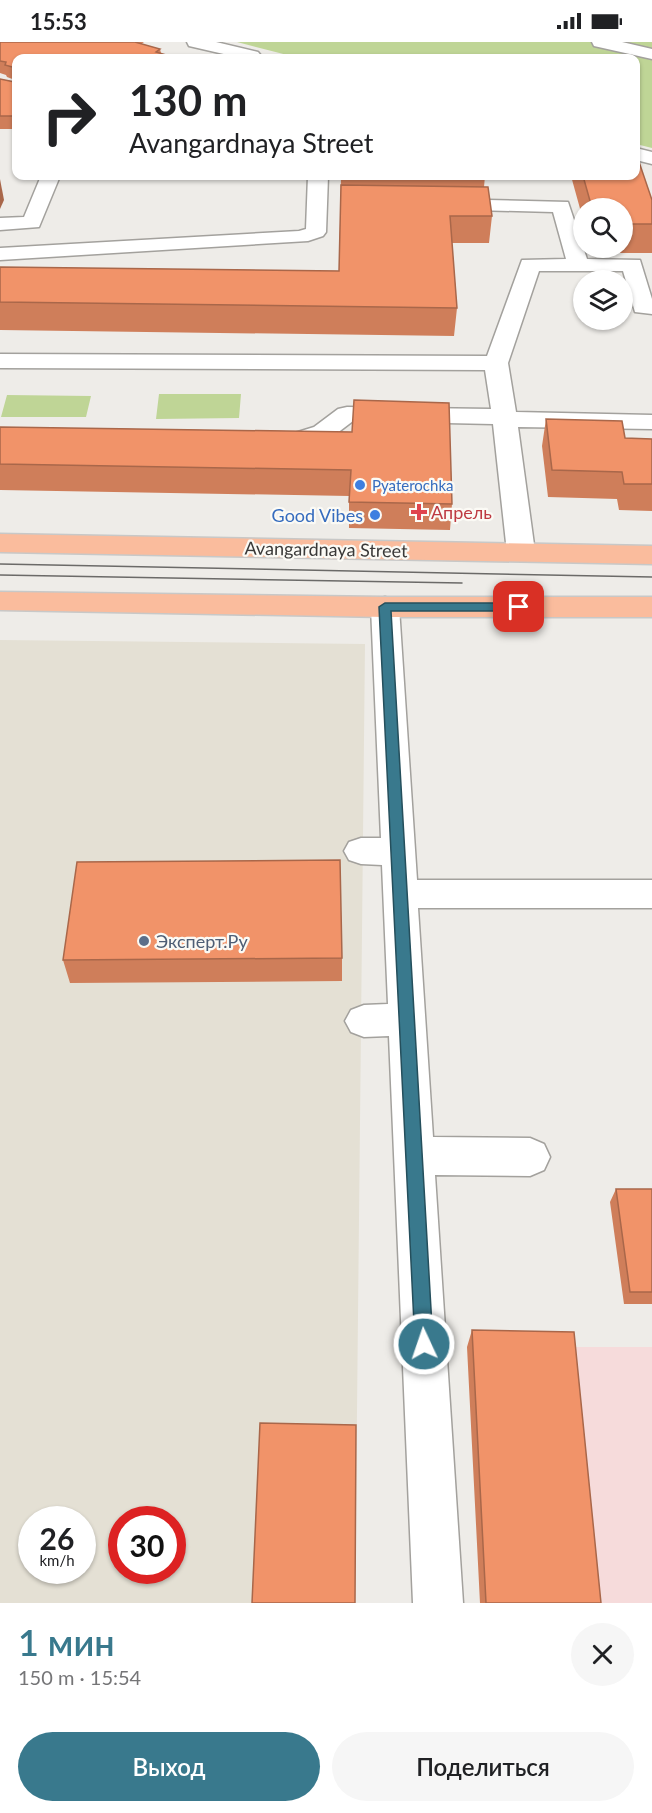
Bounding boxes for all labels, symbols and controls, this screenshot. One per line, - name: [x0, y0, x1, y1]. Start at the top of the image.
- text: 15:53: [30, 8, 87, 35]
- text: 130 m: [129, 75, 247, 125]
- icon: right: [30, 78, 108, 156]
- text: Avangardnaya Street: [129, 126, 373, 159]
- map controls: [573, 198, 633, 330]
- button: search: [573, 198, 633, 258]
- button: layers: [573, 270, 633, 330]
- place label: Pyaterochka: [372, 476, 453, 494]
- marker: Pyaterochka: [353, 478, 367, 492]
- place label: Апрель: [431, 501, 492, 523]
- place label: Good Vibes: [272, 504, 363, 526]
- marker: Апрель: [412, 505, 426, 519]
- marker: Good Vibes: [368, 508, 382, 522]
- street label: Avangardnaya Street: [244, 537, 408, 561]
- pin: [493, 581, 544, 632]
- icon: arrive: [502, 590, 535, 623]
- place label: Эксперт.Ру: [156, 930, 248, 952]
- marker: Эксперт.Ру: [137, 934, 151, 948]
- position arrow: [392, 1312, 456, 1376]
- speed limit sign: 30: [108, 1506, 186, 1584]
- text: 26: [40, 1520, 74, 1556]
- text: km/h: [39, 1551, 75, 1569]
- text: 1 мин: [18, 1620, 115, 1664]
- button: close: [571, 1623, 634, 1686]
- text: 150 m · 15:54: [18, 1665, 141, 1689]
- button: Выход: [18, 1732, 320, 1801]
- button: Поделиться: [332, 1732, 634, 1801]

